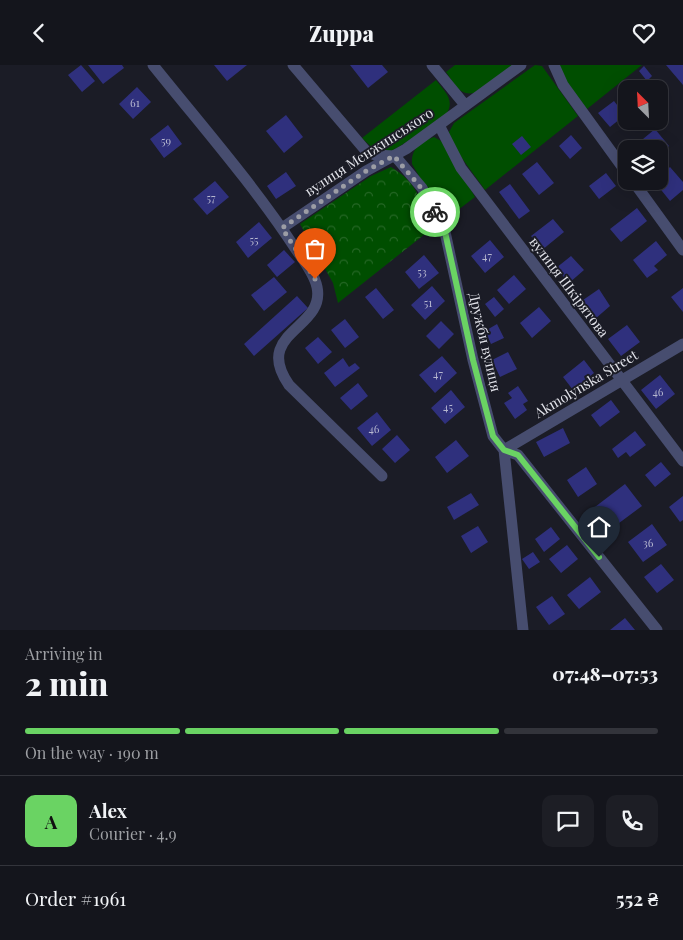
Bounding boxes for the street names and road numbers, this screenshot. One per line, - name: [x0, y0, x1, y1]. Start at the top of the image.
- street label: вулиця Менжинського: [301, 103, 437, 200]
- street label: вулиця Шкірятова: [525, 233, 613, 341]
- street label: Дружби вулиця: [465, 290, 506, 394]
- street label: Akmolynska Street: [530, 345, 642, 423]

